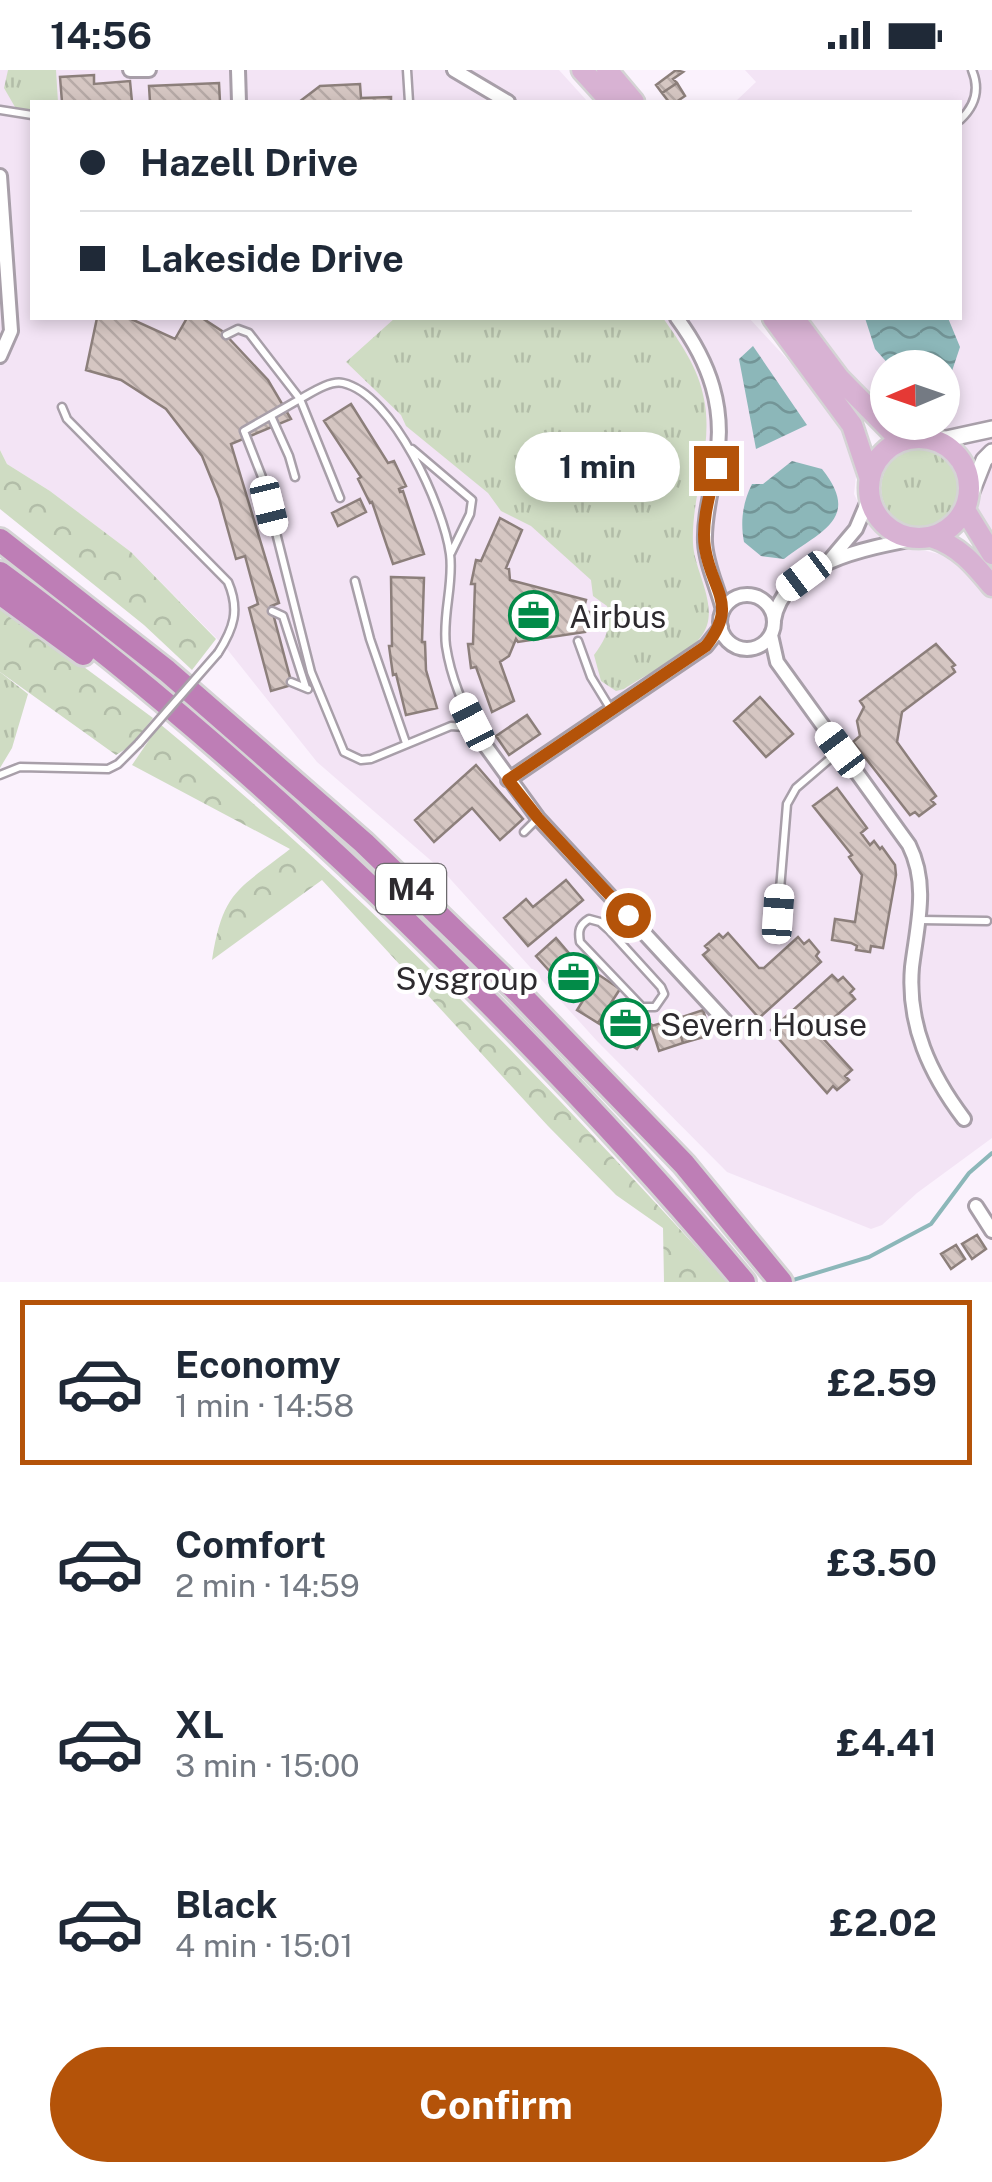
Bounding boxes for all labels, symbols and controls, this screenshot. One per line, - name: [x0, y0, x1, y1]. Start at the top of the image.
- text: 14:56: [50, 13, 152, 58]
- text: Hazell Drive: [140, 140, 358, 185]
- text: Lakeside Drive: [140, 236, 404, 281]
- north arrow: [870, 350, 960, 440]
- map controls: [870, 350, 960, 440]
- callout: 1 min: [516, 433, 681, 503]
- route end: [694, 446, 739, 491]
- text: 1 min: [559, 448, 636, 485]
- car: [247, 473, 291, 539]
- car: [771, 546, 837, 606]
- office icon: Airbus: [508, 590, 560, 642]
- place label: Airbus: [569, 598, 666, 635]
- car: [445, 688, 499, 756]
- car: [810, 717, 870, 783]
- road number: M4: [376, 864, 446, 914]
- car: [761, 883, 795, 945]
- route start: [606, 893, 651, 938]
- office icon: Sysgroup: [547, 952, 599, 1004]
- place label: Sysgroup: [395, 960, 538, 997]
- office icon: Severn House: [599, 998, 651, 1050]
- place label: Severn House: [660, 1006, 867, 1043]
- icon: car: [55, 1338, 145, 1428]
- text: Economy: [175, 1342, 341, 1387]
- text: £2.59: [827, 1360, 937, 1405]
- text: 1 min · 14:58: [175, 1387, 354, 1424]
- icon: car: [55, 1518, 145, 1608]
- text: Comfort: [175, 1522, 326, 1567]
- text: £3.50: [827, 1540, 937, 1585]
- text: 2 min · 14:59: [175, 1567, 360, 1604]
- icon: car: [55, 1698, 145, 1788]
- text: XL: [175, 1702, 224, 1747]
- text: £4.41: [836, 1720, 937, 1765]
- text: 3 min · 15:00: [175, 1747, 360, 1784]
- icon: car: [55, 1878, 145, 1968]
- text: Black: [175, 1882, 278, 1927]
- text: £2.02: [829, 1900, 937, 1945]
- text: 4 min · 15:01: [175, 1927, 353, 1964]
- button: Confirm: [50, 2047, 942, 2162]

